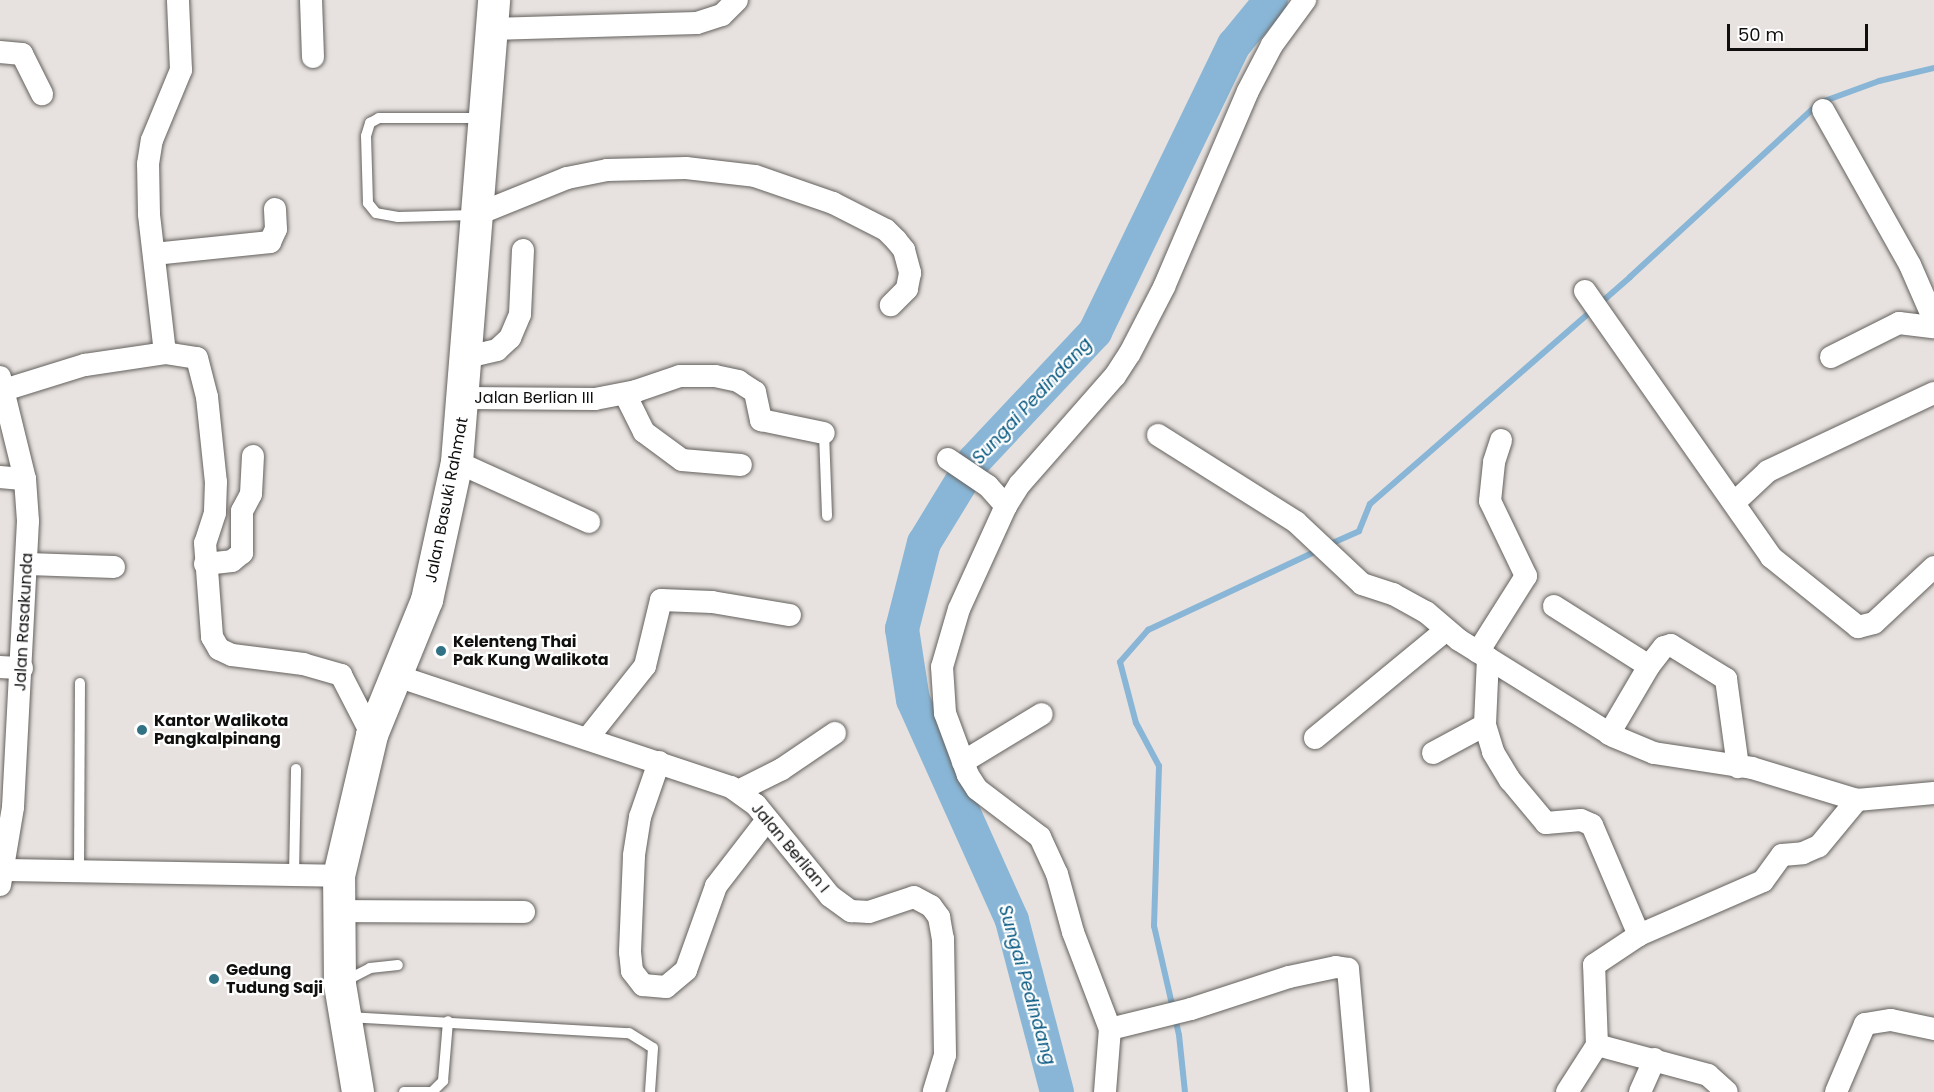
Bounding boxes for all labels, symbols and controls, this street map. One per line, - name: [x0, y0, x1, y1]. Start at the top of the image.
- scale bar: [1730, 12, 1871, 50]
- text: 50 m: [1738, 22, 1784, 47]
- water label: Sungai Pedindang: [968, 333, 1096, 469]
- street label: Jalan Berlian III: [474, 388, 594, 408]
- street label: Jalan Basuki Rahmat: [422, 416, 472, 584]
- street label: Jalan Rasakunda: [11, 552, 37, 692]
- place label: Kelenteng Thai Pak Kung Walikota: [453, 632, 609, 670]
- marker: Kelenteng Thai Pak Kung Walikota: [434, 644, 448, 658]
- place label: Kantor Walikota Pangkalpinang: [154, 711, 288, 749]
- marker: Kantor Walikota Pangkalpinang: [135, 723, 149, 737]
- street label: Jalan Berlian I: [747, 799, 833, 897]
- water label: Sungai Pedindang: [994, 903, 1060, 1067]
- place label: Gedung Tudung Saji: [226, 960, 323, 998]
- marker: Gedung Tudung Saji: [207, 972, 221, 986]

